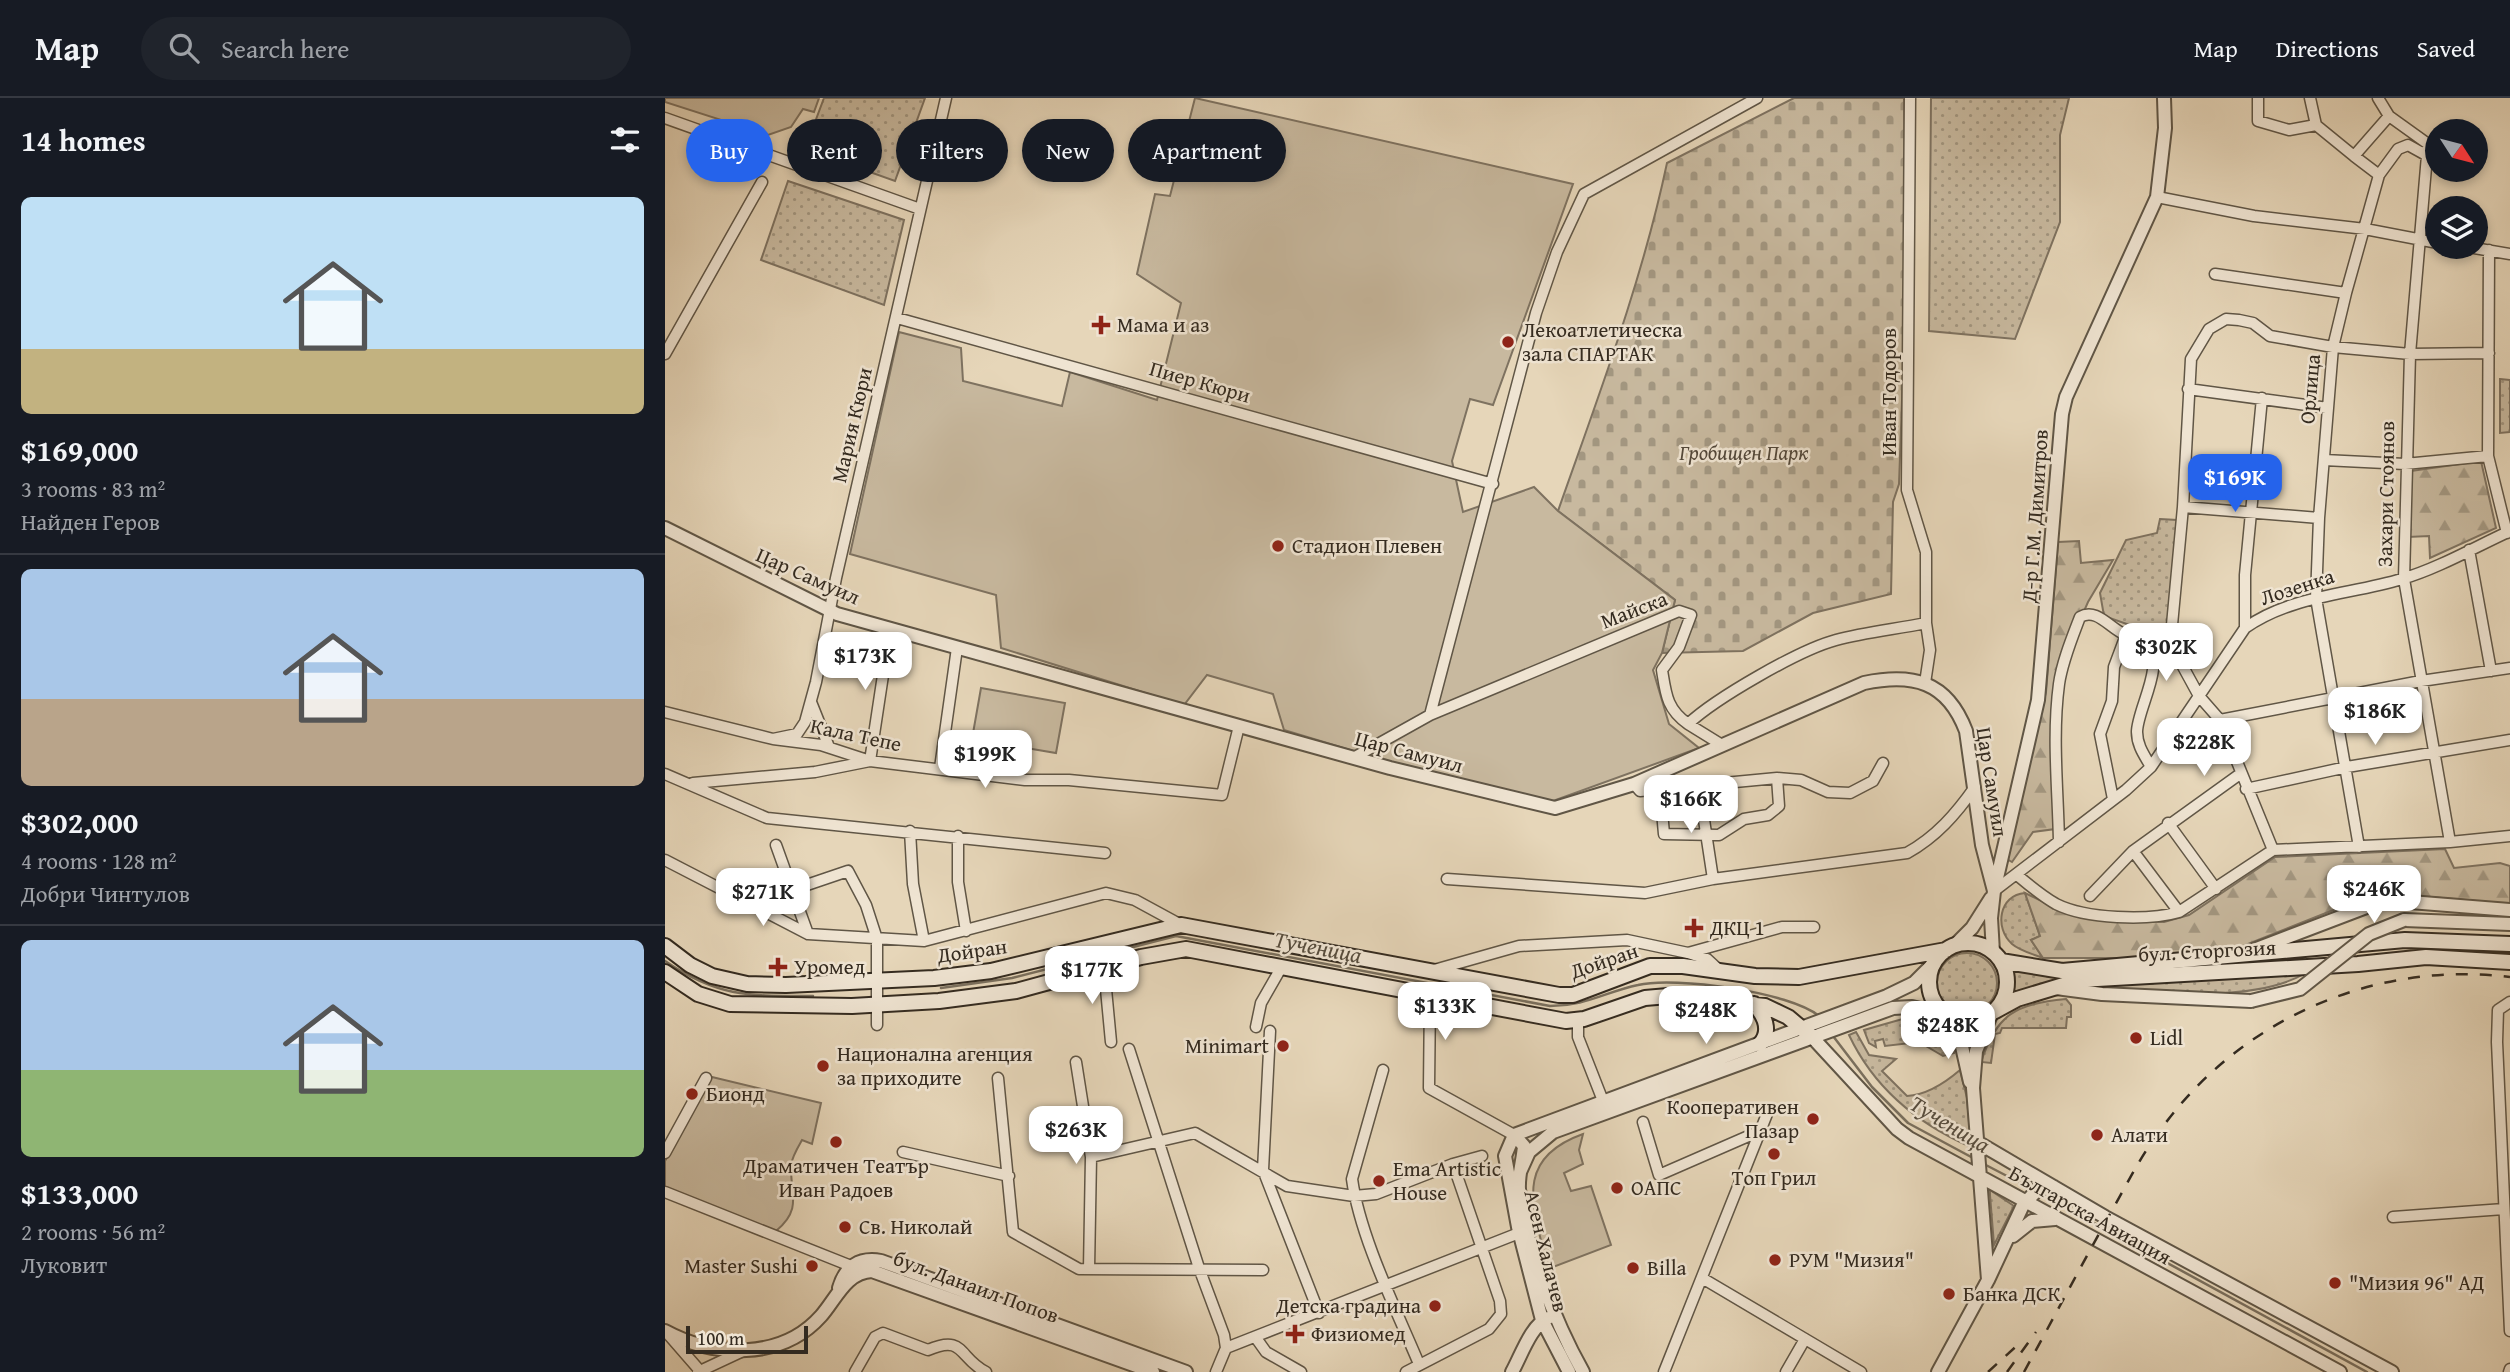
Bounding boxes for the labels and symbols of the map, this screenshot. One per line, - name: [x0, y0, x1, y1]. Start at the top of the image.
- north arrow: [2425, 119, 2489, 182]
- place label: Мама и аз: [1117, 309, 1209, 340]
- place label: Лекоатлетическа зала СПАРТАК: [1522, 314, 1682, 369]
- marker: Мама и аз: [1091, 315, 1111, 335]
- street label: Иван Тодоров: [1873, 328, 1904, 456]
- marker: Лекоатлетическа зала СПАРТАК: [1500, 334, 1516, 350]
- street label: Пиер Кюри: [1146, 352, 1254, 411]
- street label: Орлица: [2291, 353, 2328, 425]
- street label: Мария Кюри: [823, 364, 880, 486]
- street label: Захари Стоянов: [2369, 421, 2402, 567]
- street label: Д-р Г.М. Димитров: [2013, 428, 2056, 605]
- park label: Гробищен Парк: [1678, 437, 1809, 468]
- pin: $169K: [2186, 454, 2284, 514]
- place label: Стадион Плевен: [1292, 530, 1442, 561]
- marker: Стадион Плевен: [1270, 538, 1286, 554]
- street label: Цар Самуил: [751, 539, 865, 612]
- street label: Лозенка: [2256, 560, 2338, 613]
- street label: Майска: [1596, 583, 1672, 636]
- pin: $302K: [2117, 624, 2215, 683]
- pin: $173K: [816, 632, 914, 692]
- pin: $186K: [2326, 688, 2424, 747]
- street label: Кала Тепе: [808, 710, 905, 759]
- pin: $228K: [2155, 718, 2253, 778]
- street label: Цар Самуил: [1352, 722, 1467, 781]
- street label: Цар Самуил: [1969, 725, 2017, 839]
- pin: $199K: [936, 730, 1034, 790]
- pin: $166K: [1642, 776, 1740, 835]
- pin: $246K: [2325, 866, 2423, 925]
- pin: $271K: [714, 868, 812, 928]
- place label: ДКЦ 1: [1709, 912, 1765, 943]
- marker: ДКЦ 1: [1684, 918, 1704, 938]
- water label: Тученица: [1271, 922, 1365, 971]
- street label: Дойран: [934, 930, 1009, 971]
- street label: бул. Сторгозия: [2137, 931, 2277, 970]
- street label: Дойран: [1565, 934, 1642, 987]
- pin: $177K: [1043, 946, 1141, 1006]
- place label: Уромед: [794, 951, 866, 982]
- marker: Уромед: [768, 957, 788, 977]
- pin: $133K: [1396, 982, 1494, 1042]
- pin: $248K: [1657, 986, 1755, 1046]
- pin: $248K: [1899, 1002, 1997, 1061]
- place label: Lidl: [2150, 1022, 2183, 1053]
- place label: Minimart: [1185, 1030, 1270, 1061]
- marker: Lidl: [2128, 1030, 2144, 1046]
- place label: Национална агенция за приходите: [837, 1038, 1033, 1093]
- marker: Minimart: [1275, 1038, 1291, 1054]
- marker: Национална агенция за приходите: [815, 1058, 831, 1074]
- place label: Бионд: [706, 1078, 765, 1109]
- marker: Бионд: [684, 1086, 700, 1102]
- water label: Тученица: [1904, 1087, 1997, 1161]
- place label: Кооперативен Пазар: [1667, 1091, 1799, 1146]
- pin: $263K: [1027, 1107, 1125, 1166]
- marker: Кооперативен Пазар: [1805, 1111, 1821, 1127]
- place label: Алати: [2111, 1119, 2168, 1150]
- marker: Алати: [2089, 1127, 2105, 1143]
- marker: Драматичен Театър Иван Радоев: [828, 1134, 844, 1150]
- marker: Топ Грил: [1766, 1146, 1782, 1162]
- place label: Драматичен Театър Иван Радоев: [742, 1150, 929, 1205]
- place label: Ema Artistic House: [1393, 1153, 1501, 1208]
- street label: Българска Авиация: [2003, 1157, 2177, 1272]
- place label: Топ Грил: [1732, 1162, 1817, 1193]
- place label: ОАПС: [1631, 1172, 1681, 1203]
- marker: Ema Artistic House: [1371, 1173, 1387, 1189]
- marker: ОАПС: [1609, 1180, 1625, 1196]
- street label: Асен Халачев: [1516, 1187, 1577, 1315]
- place label: Св. Николай: [859, 1211, 973, 1242]
- marker: Св. Николай: [837, 1219, 853, 1235]
- street label: бул. Данаил Попов: [889, 1242, 1063, 1331]
- place label: РУМ "Мизия": [1789, 1244, 1914, 1275]
- place label: Master Sushi: [684, 1250, 798, 1281]
- place label: Billa: [1647, 1252, 1687, 1283]
- marker: РУМ "Мизия": [1767, 1252, 1783, 1268]
- marker: Master Sushi: [804, 1258, 820, 1274]
- marker: Billa: [1625, 1260, 1641, 1276]
- place label: "Мизия 96" АД: [2349, 1267, 2484, 1298]
- marker: "Мизия 96" АД: [2327, 1275, 2343, 1291]
- place label: Банка ДСК: [1963, 1278, 2061, 1309]
- marker: Банка ДСК: [1941, 1286, 1957, 1302]
- place label: Детска градина: [1275, 1290, 1421, 1321]
- marker: Детска градина: [1427, 1298, 1443, 1314]
- place label: Физиомед: [1311, 1318, 1406, 1349]
- scale bar: [686, 1323, 809, 1355]
- marker: Физиомед: [1285, 1324, 1305, 1344]

